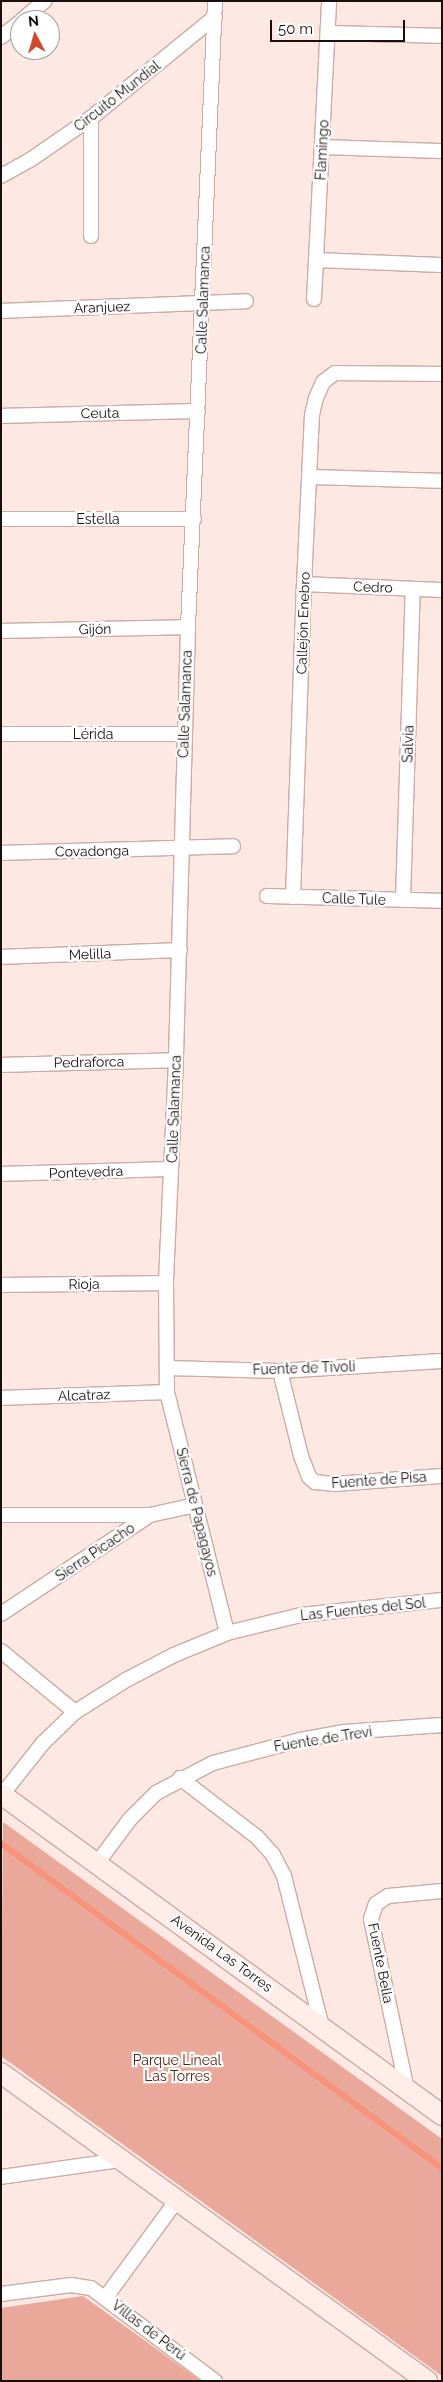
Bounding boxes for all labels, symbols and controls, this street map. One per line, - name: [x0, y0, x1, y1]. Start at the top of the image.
- north arrow: [10, 10, 60, 60]
- scale bar: [273, 10, 408, 42]
- text: N: [27, 13, 40, 30]
- text: 50 m: [278, 20, 313, 38]
- street label: Circuito Mundial: [71, 57, 163, 135]
- street label: Flamingo: [312, 119, 332, 181]
- street label: Calle Salamanca: [193, 246, 213, 354]
- street label: Aranjuez: [73, 298, 131, 316]
- street label: Ceuta: [81, 404, 119, 422]
- street label: Estella: [76, 511, 120, 527]
- street label: Callejón Enebro: [293, 571, 313, 675]
- street label: Cedro: [353, 578, 393, 596]
- street label: Gijón: [78, 620, 112, 638]
- street label: Calle Salamanca: [175, 650, 195, 758]
- street label: Salvia: [399, 725, 417, 763]
- street label: Lérida: [73, 726, 113, 742]
- street label: Covadonga: [55, 842, 129, 860]
- street label: Calle Tule: [322, 889, 386, 909]
- street label: Melilla: [68, 945, 112, 963]
- street label: Pedraforca: [54, 1053, 124, 1071]
- street label: Calle Salamanca: [164, 1055, 184, 1163]
- street label: Pontevedra: [49, 1162, 123, 1182]
- street label: Rioja: [68, 1275, 100, 1293]
- street label: Fuente de Tívoli: [252, 1358, 356, 1378]
- street label: Alcatraz: [57, 1386, 111, 1404]
- street label: Sierra de Papagayos: [173, 1446, 221, 1578]
- street label: Fuente de Pisa: [331, 1468, 427, 1492]
- street label: Sierra Picacho: [52, 1519, 138, 1585]
- street label: Las Fuentes del Sol: [299, 1594, 427, 1624]
- street label: Fuente de Trevi: [272, 1723, 374, 1755]
- street label: Avenida Las Torres: [168, 1910, 276, 1996]
- street label: Fuente Bella: [365, 1921, 397, 2005]
- park label: Parque Lineal Las Torres: [133, 2052, 221, 2084]
- street label: Villas de Perú: [109, 2297, 189, 2363]

